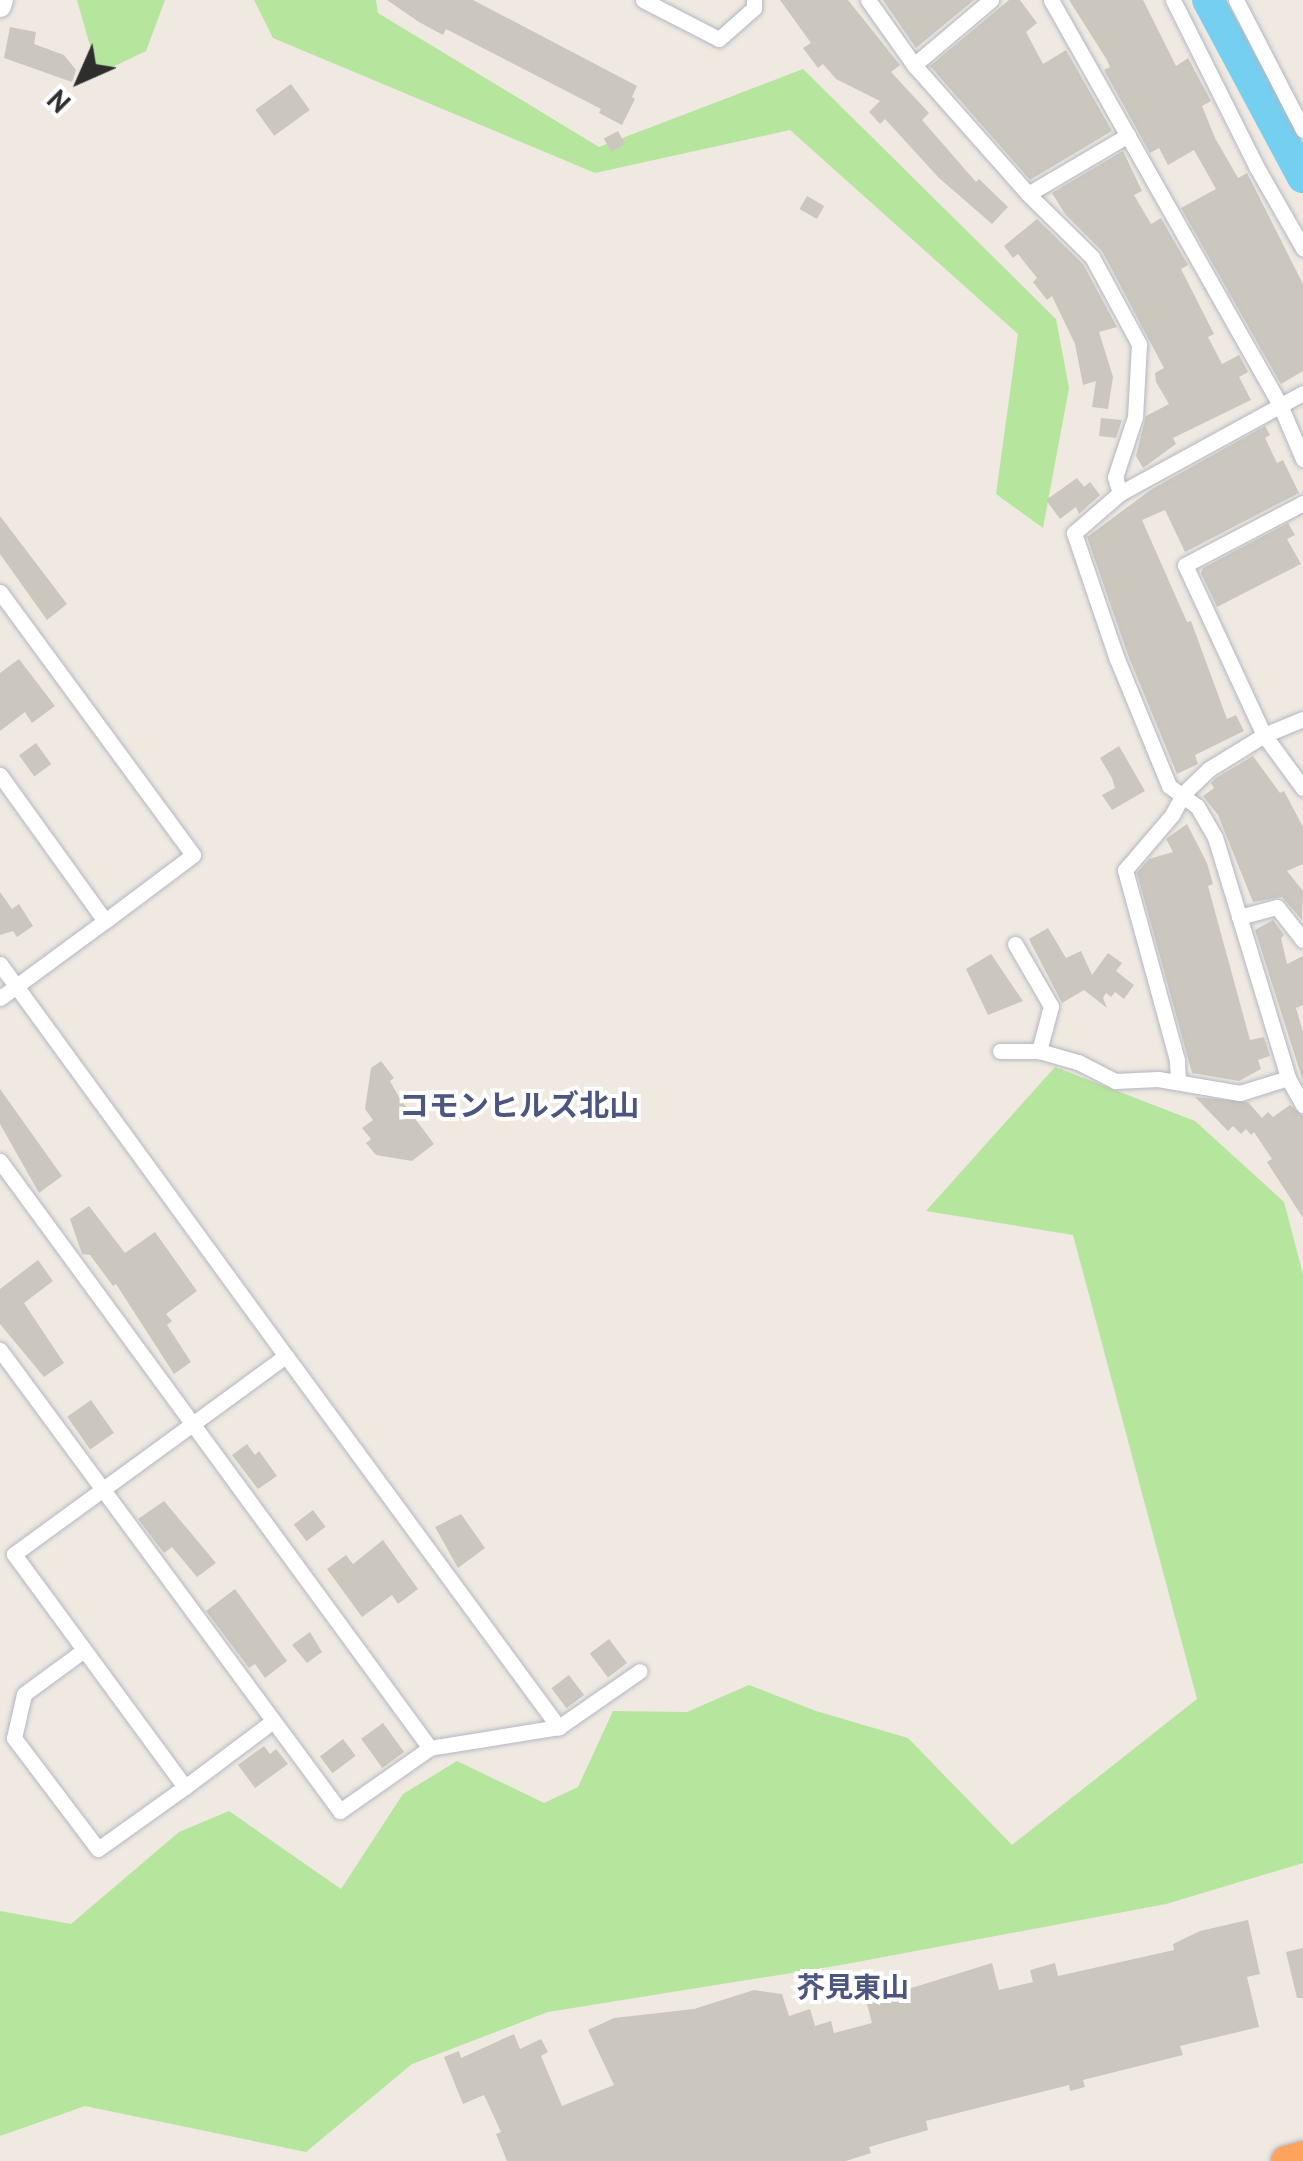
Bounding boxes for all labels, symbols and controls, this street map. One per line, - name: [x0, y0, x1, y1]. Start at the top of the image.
- north arrow: [30, 30, 130, 130]
- text: N: [39, 82, 78, 121]
- district label: コモンヒルズ北山: [399, 1087, 639, 1123]
- district label: 芥見東山: [797, 1970, 909, 2004]

